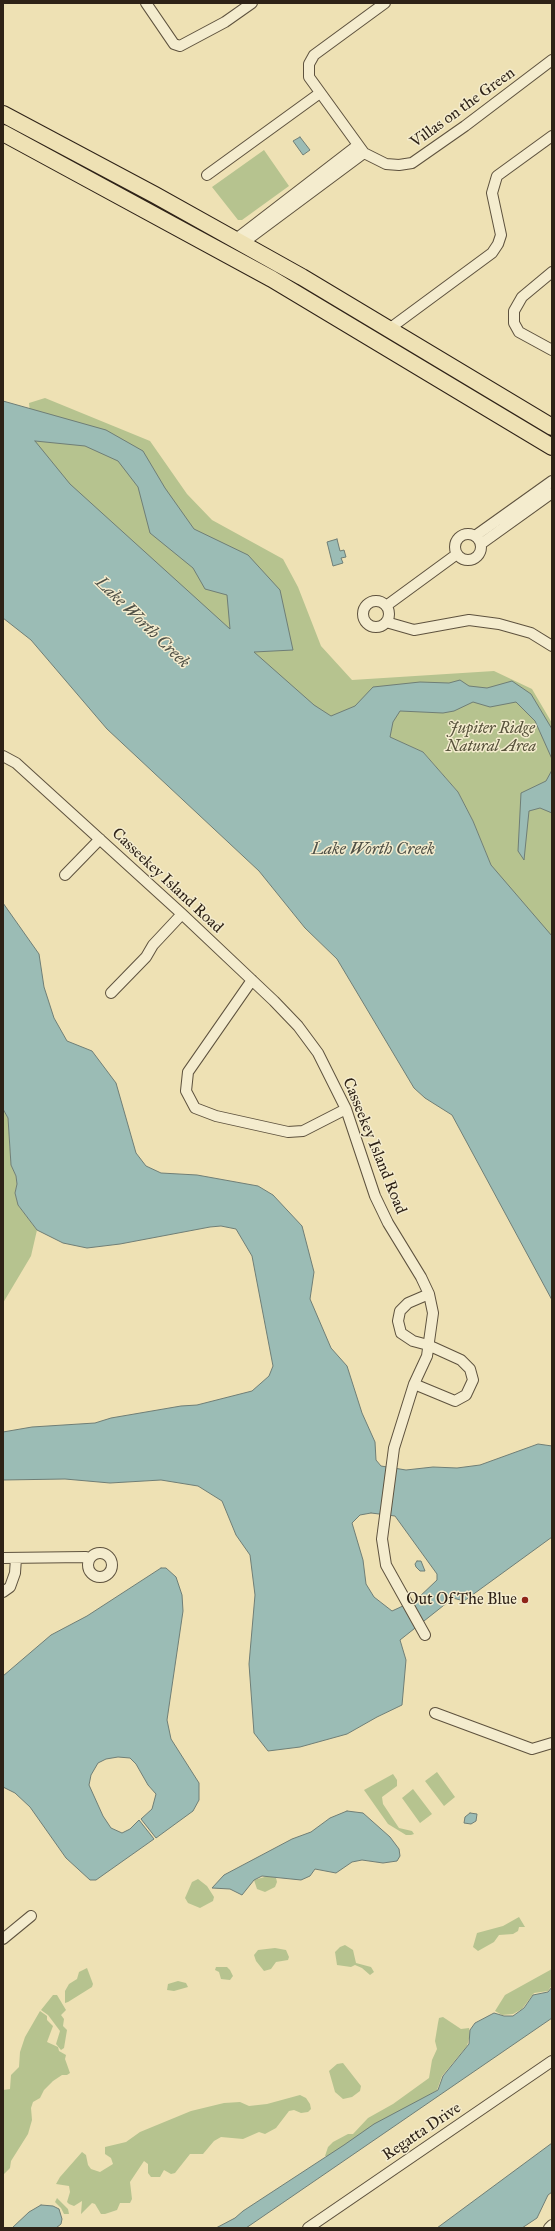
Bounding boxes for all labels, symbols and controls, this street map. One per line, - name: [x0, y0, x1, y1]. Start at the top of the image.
- street label: Villas on the Green: [407, 64, 519, 152]
- water label: Lake Worth Creek: [91, 573, 193, 673]
- park label: Jupiter Ridge Natural Area: [446, 719, 536, 757]
- street label: Casseekey Island Road: [107, 824, 227, 938]
- water label: Lake Worth Creek: [311, 840, 435, 860]
- street label: Casseekey Island Road: [338, 1075, 410, 1217]
- place label: Out Of The Blue: [406, 1590, 517, 1610]
- marker: Out Of The Blue: [520, 1595, 530, 1605]
- street label: Regatta Drive: [379, 2099, 465, 2165]

